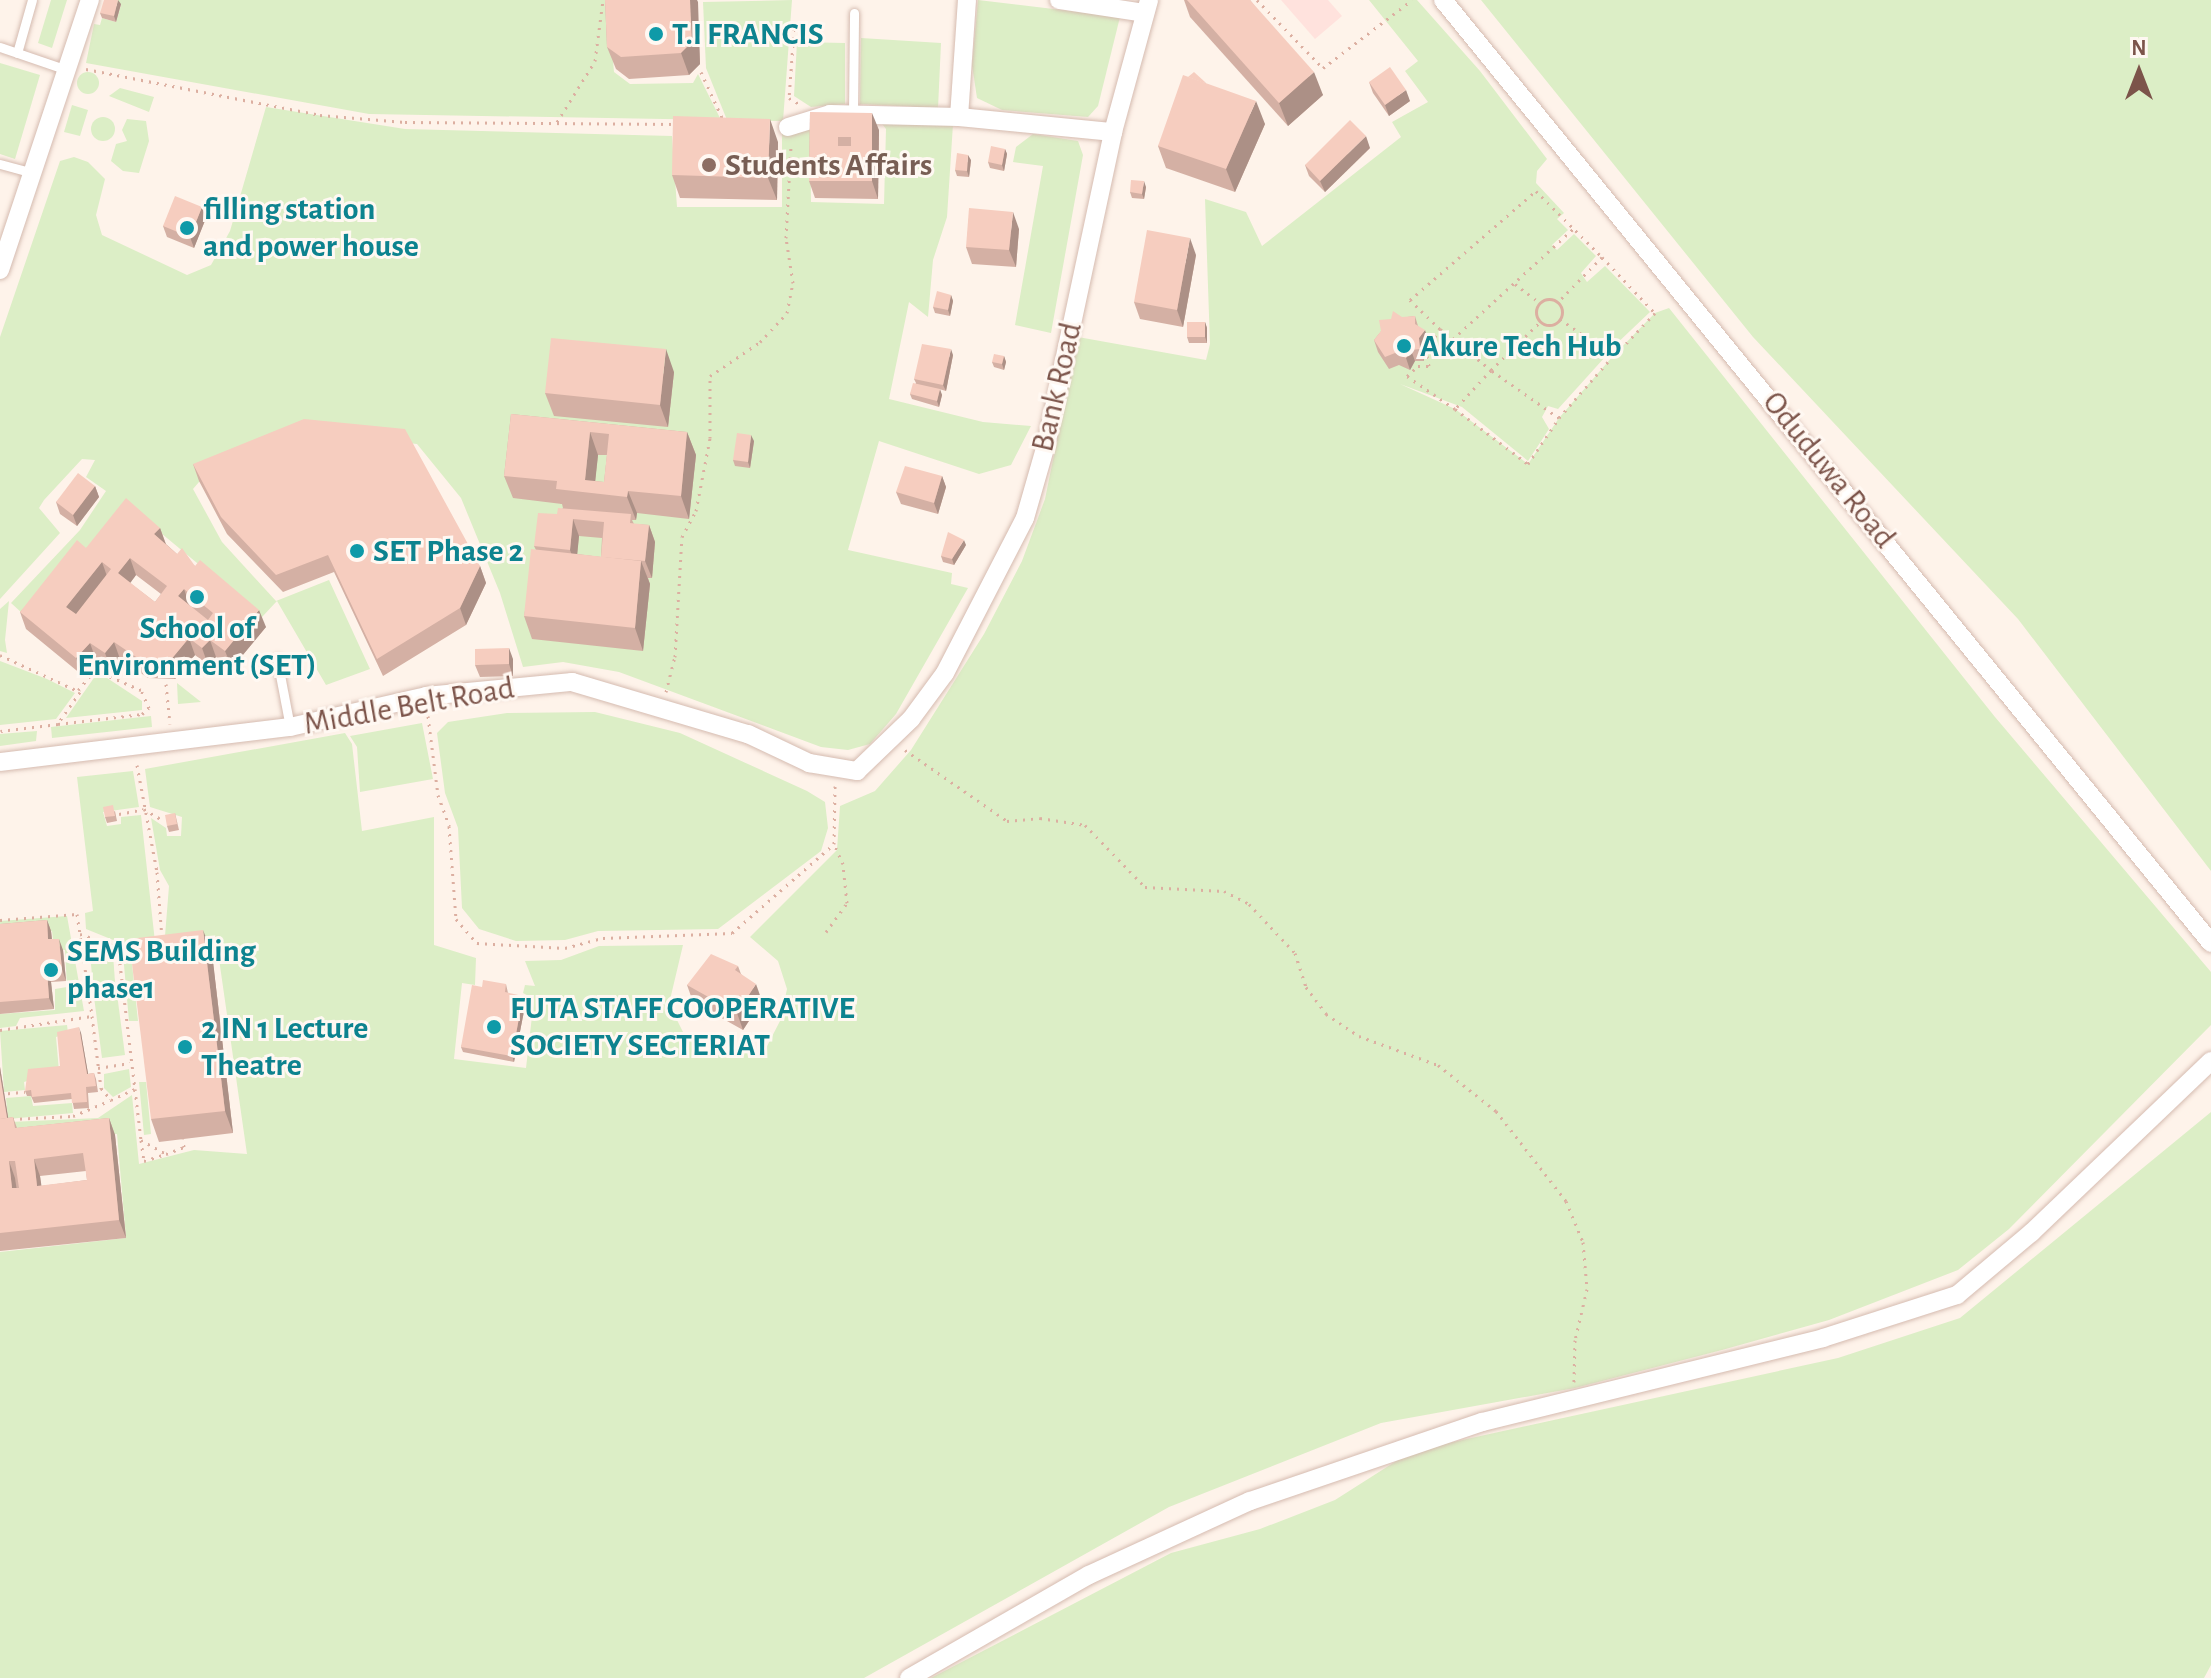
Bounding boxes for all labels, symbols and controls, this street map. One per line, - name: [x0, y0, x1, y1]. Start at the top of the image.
- place label: T.I FRANCIS: [672, 15, 824, 53]
- marker: T.I FRANCIS: [647, 25, 665, 43]
- north arrow: [2099, 32, 2179, 112]
- text: N: [2131, 37, 2147, 59]
- place label: Students Affairs: [725, 146, 932, 184]
- marker: Students Affairs: [700, 156, 718, 174]
- place label: filling station and power house: [203, 191, 419, 266]
- marker: filling station and power house: [178, 219, 196, 237]
- street label: Bank Road: [1023, 319, 1091, 455]
- place label: Akure Tech Hub: [1420, 327, 1622, 365]
- marker: Akure Tech Hub: [1395, 337, 1413, 355]
- street label: Oduduwa Road: [1754, 384, 1904, 556]
- place label: SET Phase 2: [373, 532, 524, 570]
- marker: SET Phase 2: [348, 542, 366, 560]
- marker: School of Environment (SET): [188, 588, 206, 606]
- place label: School of Environment (SET): [77, 610, 317, 685]
- street label: Middle Belt Road: [301, 669, 517, 743]
- place label: SEMS Building phase1: [67, 933, 256, 1008]
- marker: SEMS Building phase1: [42, 961, 60, 979]
- place label: FUTA STAFF COOPERATIVE SOCIETY SECTERIAT: [510, 990, 855, 1065]
- place label: 2 IN 1 Lecture Theatre: [201, 1010, 368, 1085]
- marker: FUTA STAFF COOPERATIVE SOCIETY SECTERIAT: [485, 1018, 503, 1036]
- marker: 2 IN 1 Lecture Theatre: [176, 1038, 194, 1056]

